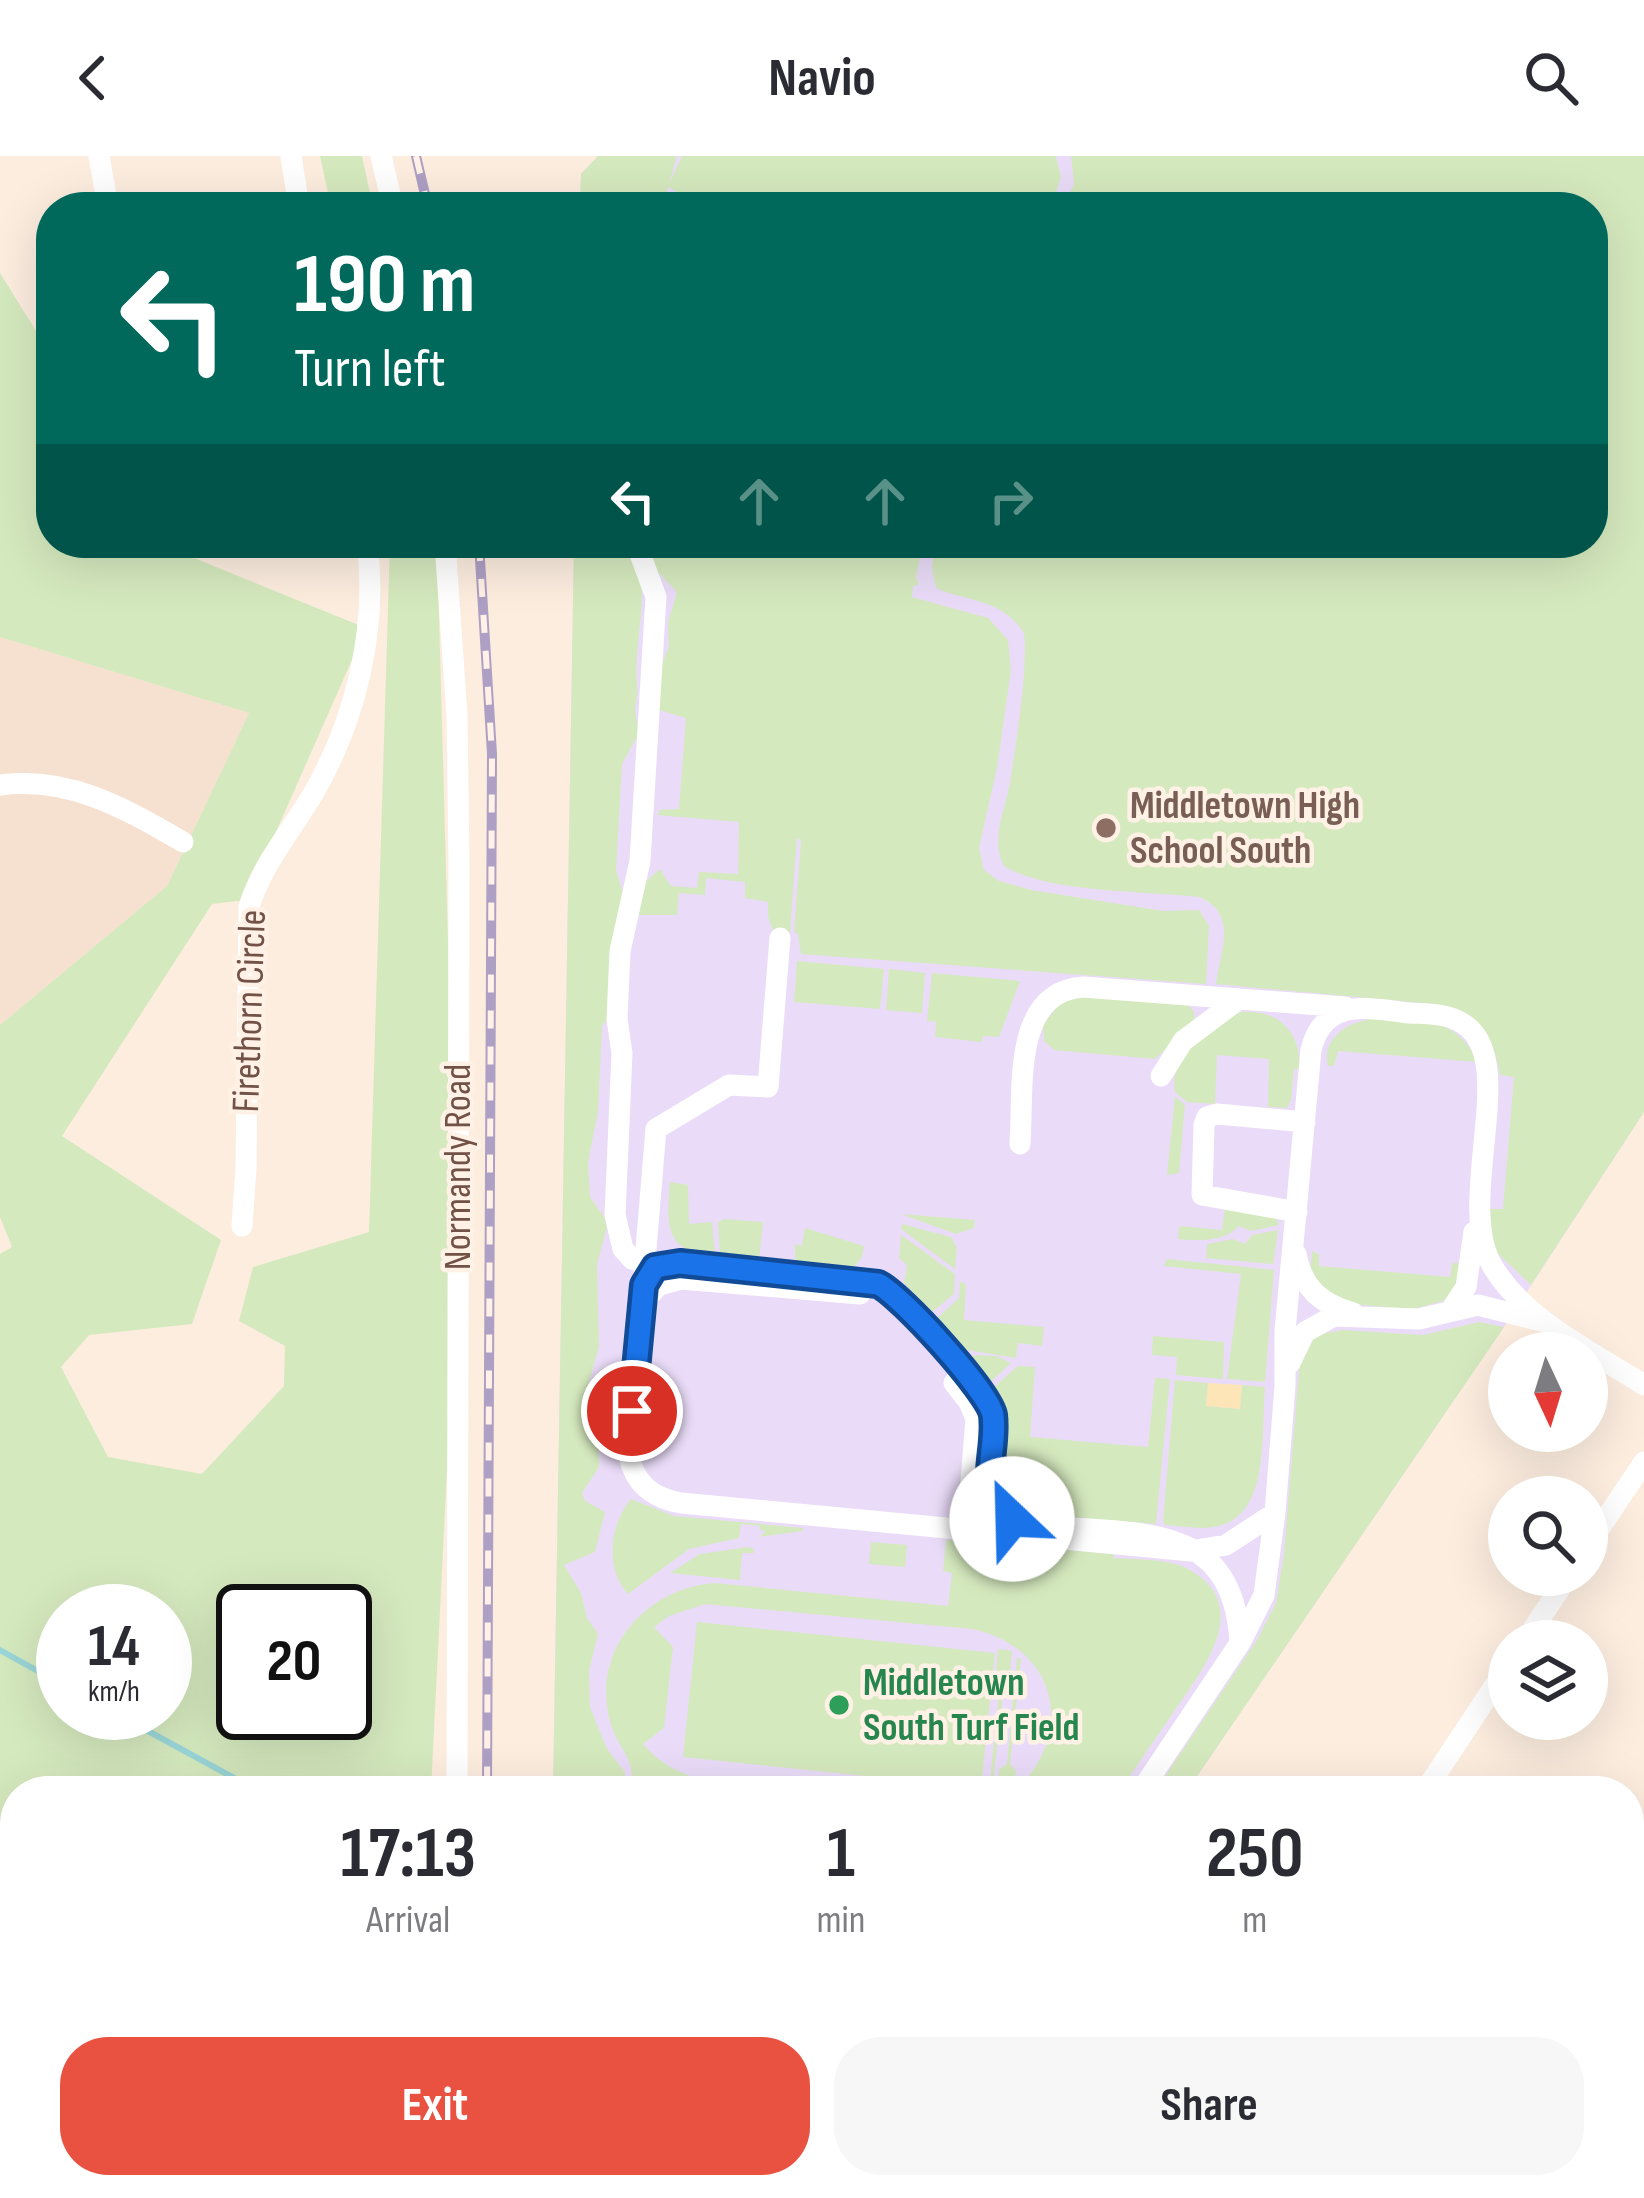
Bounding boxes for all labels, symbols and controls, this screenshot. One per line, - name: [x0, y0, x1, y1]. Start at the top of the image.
- icon: back: [60, 45, 126, 111]
- icon: search: [1518, 45, 1584, 111]
- text: Navio: [768, 46, 876, 111]
- text: 190 m: [294, 235, 476, 336]
- icon: left: [96, 240, 252, 396]
- text: Turn left: [294, 337, 446, 402]
- icon: left: [600, 468, 666, 534]
- icon: ahead: [726, 468, 792, 534]
- icon: ahead: [852, 468, 918, 534]
- icon: right: [978, 468, 1044, 534]
- place label: Middletown High School South: [1130, 783, 1360, 875]
- marker: Middletown High School South: [1093, 815, 1119, 841]
- street label: Firethorn Circle: [223, 909, 277, 1113]
- street label: Normandy Road: [435, 1064, 482, 1270]
- north arrow: [1488, 1332, 1608, 1452]
- map controls: [1488, 1332, 1608, 1740]
- pin: [581, 1360, 683, 1462]
- icon: arrive: [599, 1378, 665, 1444]
- position arrow: [949, 1456, 1075, 1582]
- button: search: [1488, 1476, 1608, 1596]
- speed limit sign: 20: [216, 1584, 372, 1740]
- text: 14: [88, 1611, 140, 1683]
- button: layers: [1488, 1620, 1608, 1740]
- place label: Middletown South Turf Field: [863, 1660, 1080, 1752]
- text: km/h: [88, 1674, 140, 1710]
- marker: Middletown South Turf Field: [826, 1692, 852, 1718]
- text: 17:13: [341, 1811, 476, 1898]
- text: 1: [827, 1811, 855, 1898]
- text: 250: [1206, 1811, 1303, 1898]
- text: Arrival: [366, 1897, 450, 1944]
- text: min: [816, 1897, 865, 1944]
- text: m: [1242, 1897, 1267, 1944]
- button: Exit: [60, 2037, 810, 2175]
- button: Share: [834, 2037, 1584, 2175]

